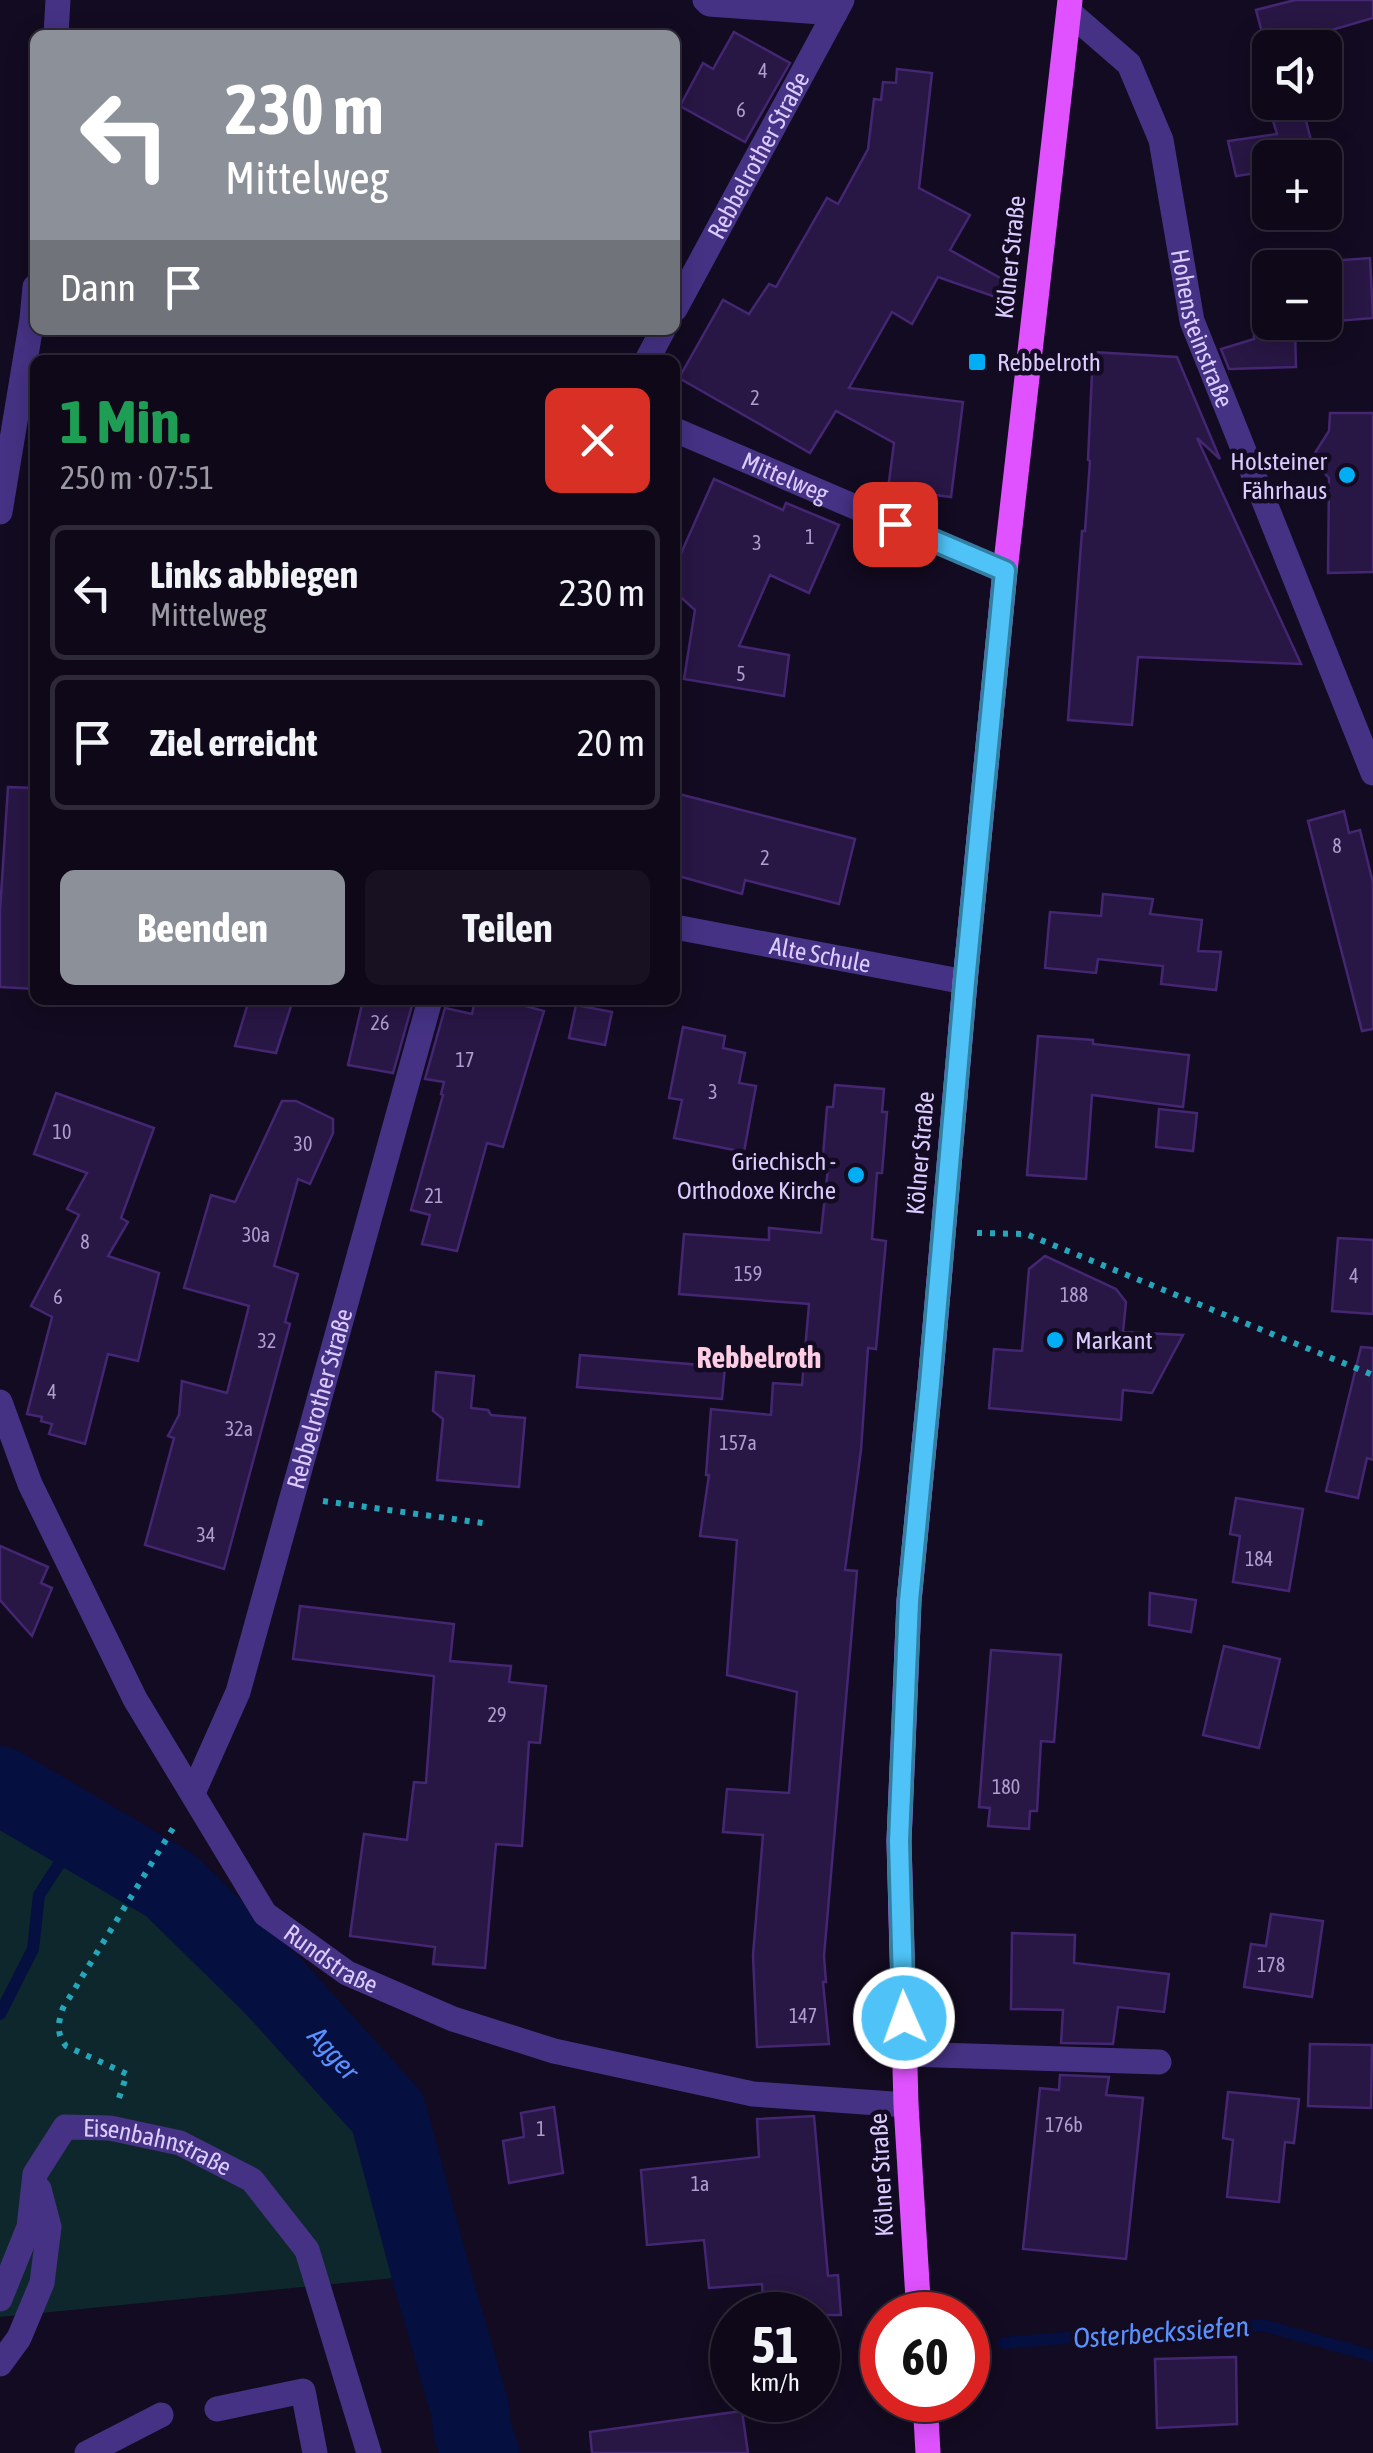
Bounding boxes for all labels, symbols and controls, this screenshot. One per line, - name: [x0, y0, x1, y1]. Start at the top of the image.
- map controls: [1252, 30, 1342, 340]
- button: sound: [1252, 30, 1342, 120]
- house number: 4: [758, 59, 768, 82]
- street label: Rebbelrother Straße: [702, 67, 815, 243]
- text: 230 m: [225, 69, 384, 149]
- icon: left: [60, 70, 190, 200]
- house number: 6: [736, 98, 746, 121]
- button: +: [1252, 140, 1342, 230]
- text: Mittelweg: [225, 152, 389, 204]
- street label: Kölner Straße: [990, 194, 1030, 320]
- street label: Hohensteinstraße: [1166, 247, 1239, 411]
- button: −: [1252, 250, 1342, 340]
- icon: arrive: [156, 260, 211, 315]
- text: Dann: [60, 266, 136, 309]
- place label: Rebbelroth: [997, 348, 1101, 376]
- marker: Rebbelroth: [966, 351, 988, 373]
- house number: 2: [750, 386, 760, 409]
- text: 1 Min.: [60, 387, 190, 456]
- button: close: [545, 388, 650, 493]
- street label: Mittelweg: [738, 446, 833, 508]
- place label: Holsteiner Fährhaus: [1230, 447, 1328, 504]
- text: 250 m · 07:51: [60, 459, 214, 496]
- marker: Holsteiner Fährhaus: [1336, 464, 1358, 486]
- pin: [853, 482, 938, 567]
- icon: arrive: [868, 497, 923, 552]
- house number: 1: [805, 525, 815, 548]
- house number: 3: [752, 531, 762, 554]
- text: Links abbiegen: [150, 553, 358, 596]
- icon: left: [65, 565, 120, 620]
- text: 230 m: [559, 571, 645, 614]
- text: Mittelweg: [150, 596, 267, 633]
- house number: 5: [736, 662, 746, 685]
- icon: arrive: [65, 715, 120, 770]
- text: Ziel erreicht: [150, 721, 317, 764]
- text: 20 m: [577, 721, 645, 764]
- house number: 8: [1332, 834, 1342, 857]
- house number: 2: [760, 846, 770, 869]
- button: Beenden: [60, 870, 345, 985]
- button: Teilen: [365, 870, 650, 985]
- street label: Alte Schule: [767, 931, 873, 978]
- house number: 26: [371, 1011, 389, 1034]
- house number: 17: [456, 1048, 474, 1071]
- house number: 3: [708, 1080, 718, 1103]
- street label: Kölner Straße: [901, 1090, 939, 1216]
- house number: 10: [53, 1120, 71, 1143]
- house number: 30: [294, 1132, 312, 1155]
- place label: Griechisch - Orthodoxe Kirche: [677, 1147, 836, 1204]
- marker: Griechisch - Orthodoxe Kirche: [845, 1164, 867, 1186]
- house number: 21: [425, 1184, 443, 1207]
- house number: 30a: [242, 1223, 270, 1246]
- house number: 8: [80, 1230, 90, 1253]
- house number: 159: [734, 1262, 762, 1285]
- house number: 4: [1349, 1264, 1359, 1287]
- house number: 188: [1060, 1283, 1088, 1306]
- house number: 6: [53, 1285, 63, 1308]
- street label: Rebbelrother Straße: [281, 1305, 358, 1492]
- place label: Markant: [1075, 1326, 1153, 1354]
- house number: 32: [258, 1329, 276, 1352]
- marker: Markant: [1044, 1329, 1066, 1351]
- district label: Rebbelroth: [697, 1340, 821, 1374]
- house number: 4: [47, 1380, 57, 1403]
- house number: 32a: [225, 1417, 253, 1440]
- house number: 157a: [719, 1431, 757, 1454]
- house number: 34: [197, 1523, 215, 1546]
- house number: 184: [1245, 1547, 1273, 1570]
- house number: 29: [488, 1703, 506, 1726]
- house number: 180: [992, 1775, 1020, 1798]
- street label: Rundstraße: [279, 1918, 382, 1999]
- house number: 178: [1257, 1953, 1285, 1976]
- position arrow: [852, 1966, 956, 2070]
- house number: 147: [789, 2004, 817, 2027]
- water label: Agger: [301, 2019, 367, 2087]
- street label: Eisenbahnstraße: [83, 2113, 236, 2181]
- street label: Kölner Straße: [864, 2113, 898, 2237]
- house number: 176b: [1045, 2113, 1083, 2136]
- house number: 1: [536, 2117, 546, 2140]
- house number: 1a: [691, 2172, 709, 2195]
- speed limit sign: 60: [860, 2292, 990, 2422]
- water label: Osterbeckssiefen: [1072, 2310, 1250, 2354]
- text: 51: [751, 2316, 798, 2374]
- text: km/h: [750, 2368, 800, 2396]

